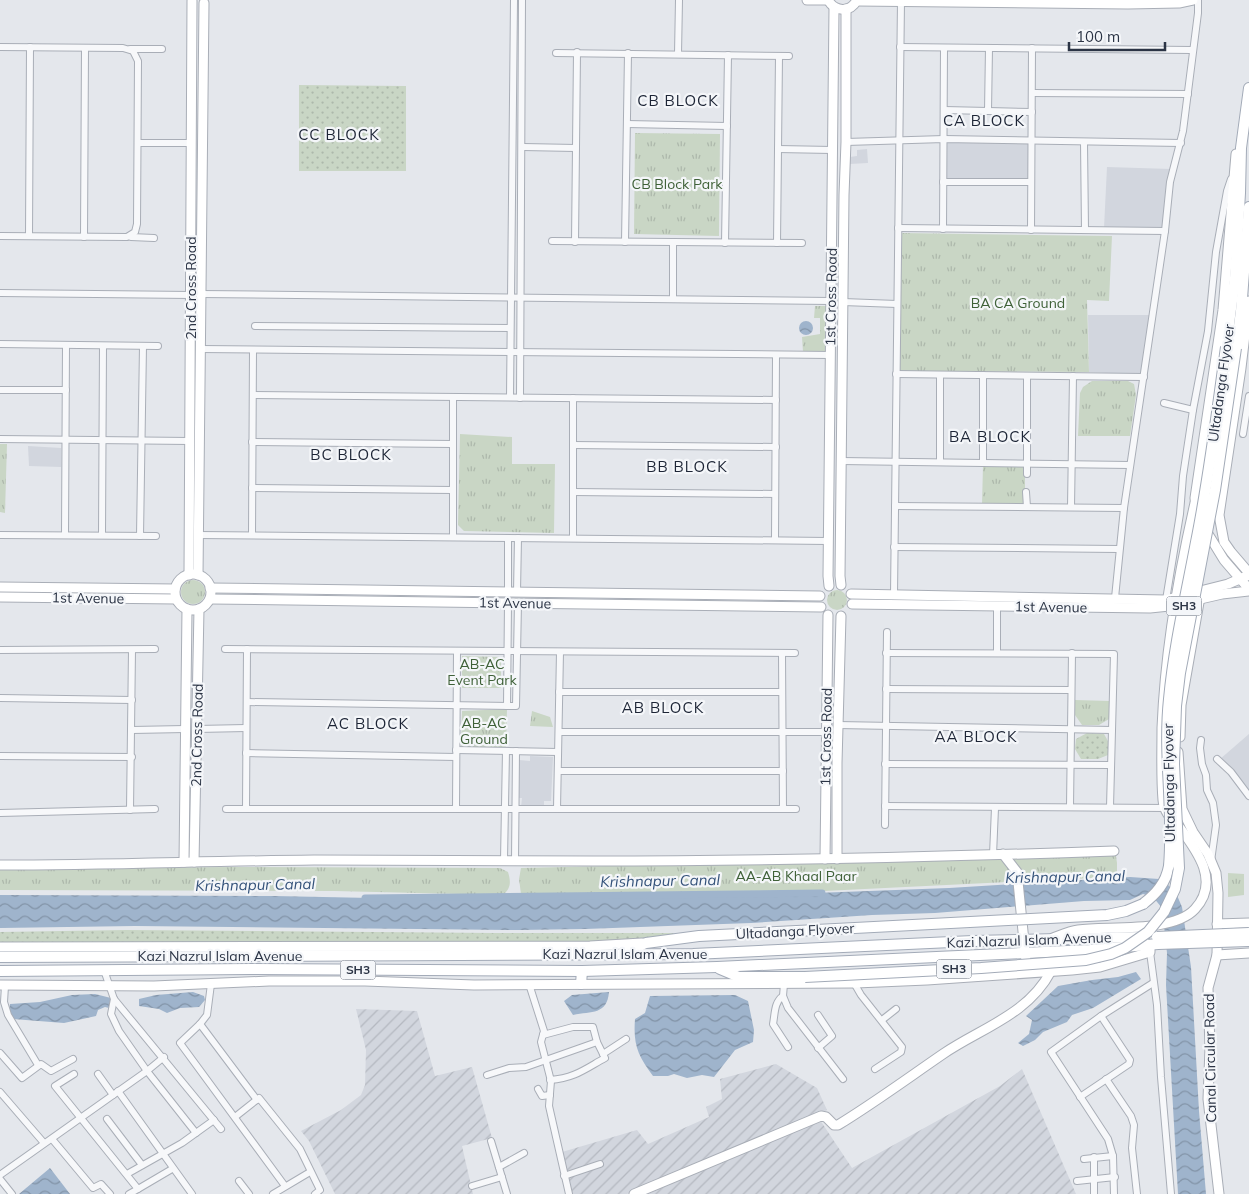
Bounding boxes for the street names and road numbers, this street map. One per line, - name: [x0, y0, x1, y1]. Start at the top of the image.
- street label: 2nd Cross Road: [182, 236, 200, 340]
- street label: 1st Cross Road: [821, 248, 841, 346]
- street label: Ultadanga Flyover: [1204, 322, 1238, 443]
- street label: 1st Avenue: [52, 588, 124, 608]
- street label: 1st Avenue: [479, 593, 551, 613]
- road number: SH3: [1166, 596, 1202, 616]
- street label: 1st Avenue: [1015, 597, 1087, 617]
- street label: 2nd Cross Road: [187, 683, 207, 787]
- street label: 1st Cross Road: [816, 688, 836, 786]
- street label: Ultadanga Flyover: [1159, 723, 1179, 843]
- street label: Ultadanga Flyover: [735, 919, 856, 943]
- street label: Kazi Nazrul Islam Avenue: [946, 928, 1112, 952]
- street label: Kazi Nazrul Islam Avenue: [543, 945, 707, 963]
- street label: Kazi Nazrul Islam Avenue: [138, 947, 302, 965]
- road number: SH3: [340, 960, 376, 980]
- road number: SH3: [936, 960, 972, 979]
- street label: Canal Circular Road: [1200, 993, 1220, 1123]

